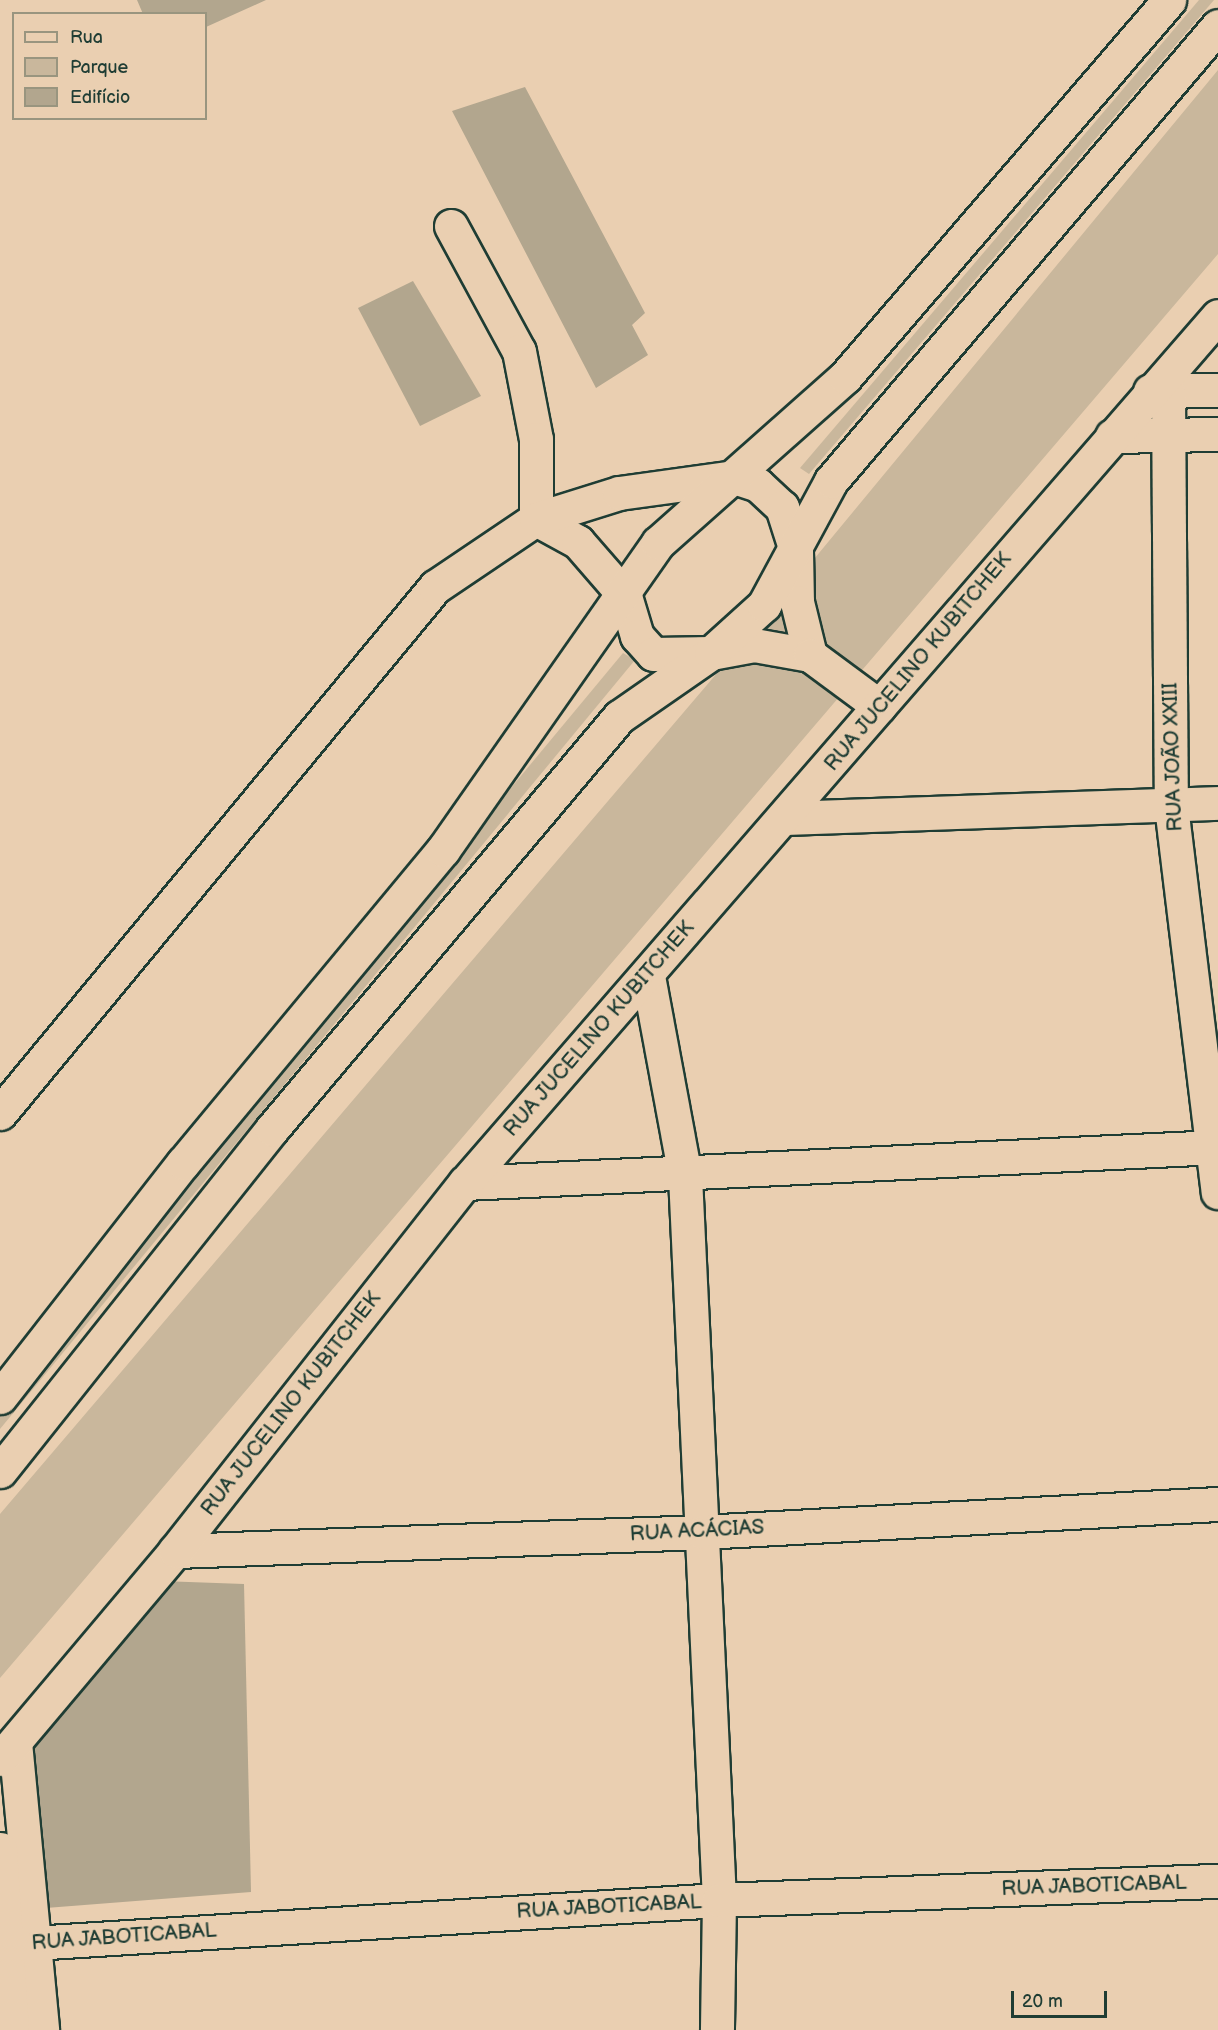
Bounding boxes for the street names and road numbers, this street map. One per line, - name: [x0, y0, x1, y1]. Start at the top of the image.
- street label: RUA JUCELINO KUBITCHEK: [819, 547, 1017, 777]
- street label: RUA JOÃO XXIII: [1158, 681, 1188, 833]
- street label: RUA JUCELINO KUBITCHEK: [498, 916, 700, 1142]
- street label: RUA JUCELINO KUBITCHEK: [195, 1286, 387, 1522]
- street label: RUA ACÁCIAS: [629, 1515, 765, 1547]
- street label: RUA JABOTICABAL: [1000, 1870, 1188, 1902]
- street label: RUA JABOTICABAL: [515, 1890, 703, 1924]
- street label: RUA JABOTICABAL: [30, 1918, 218, 1956]

